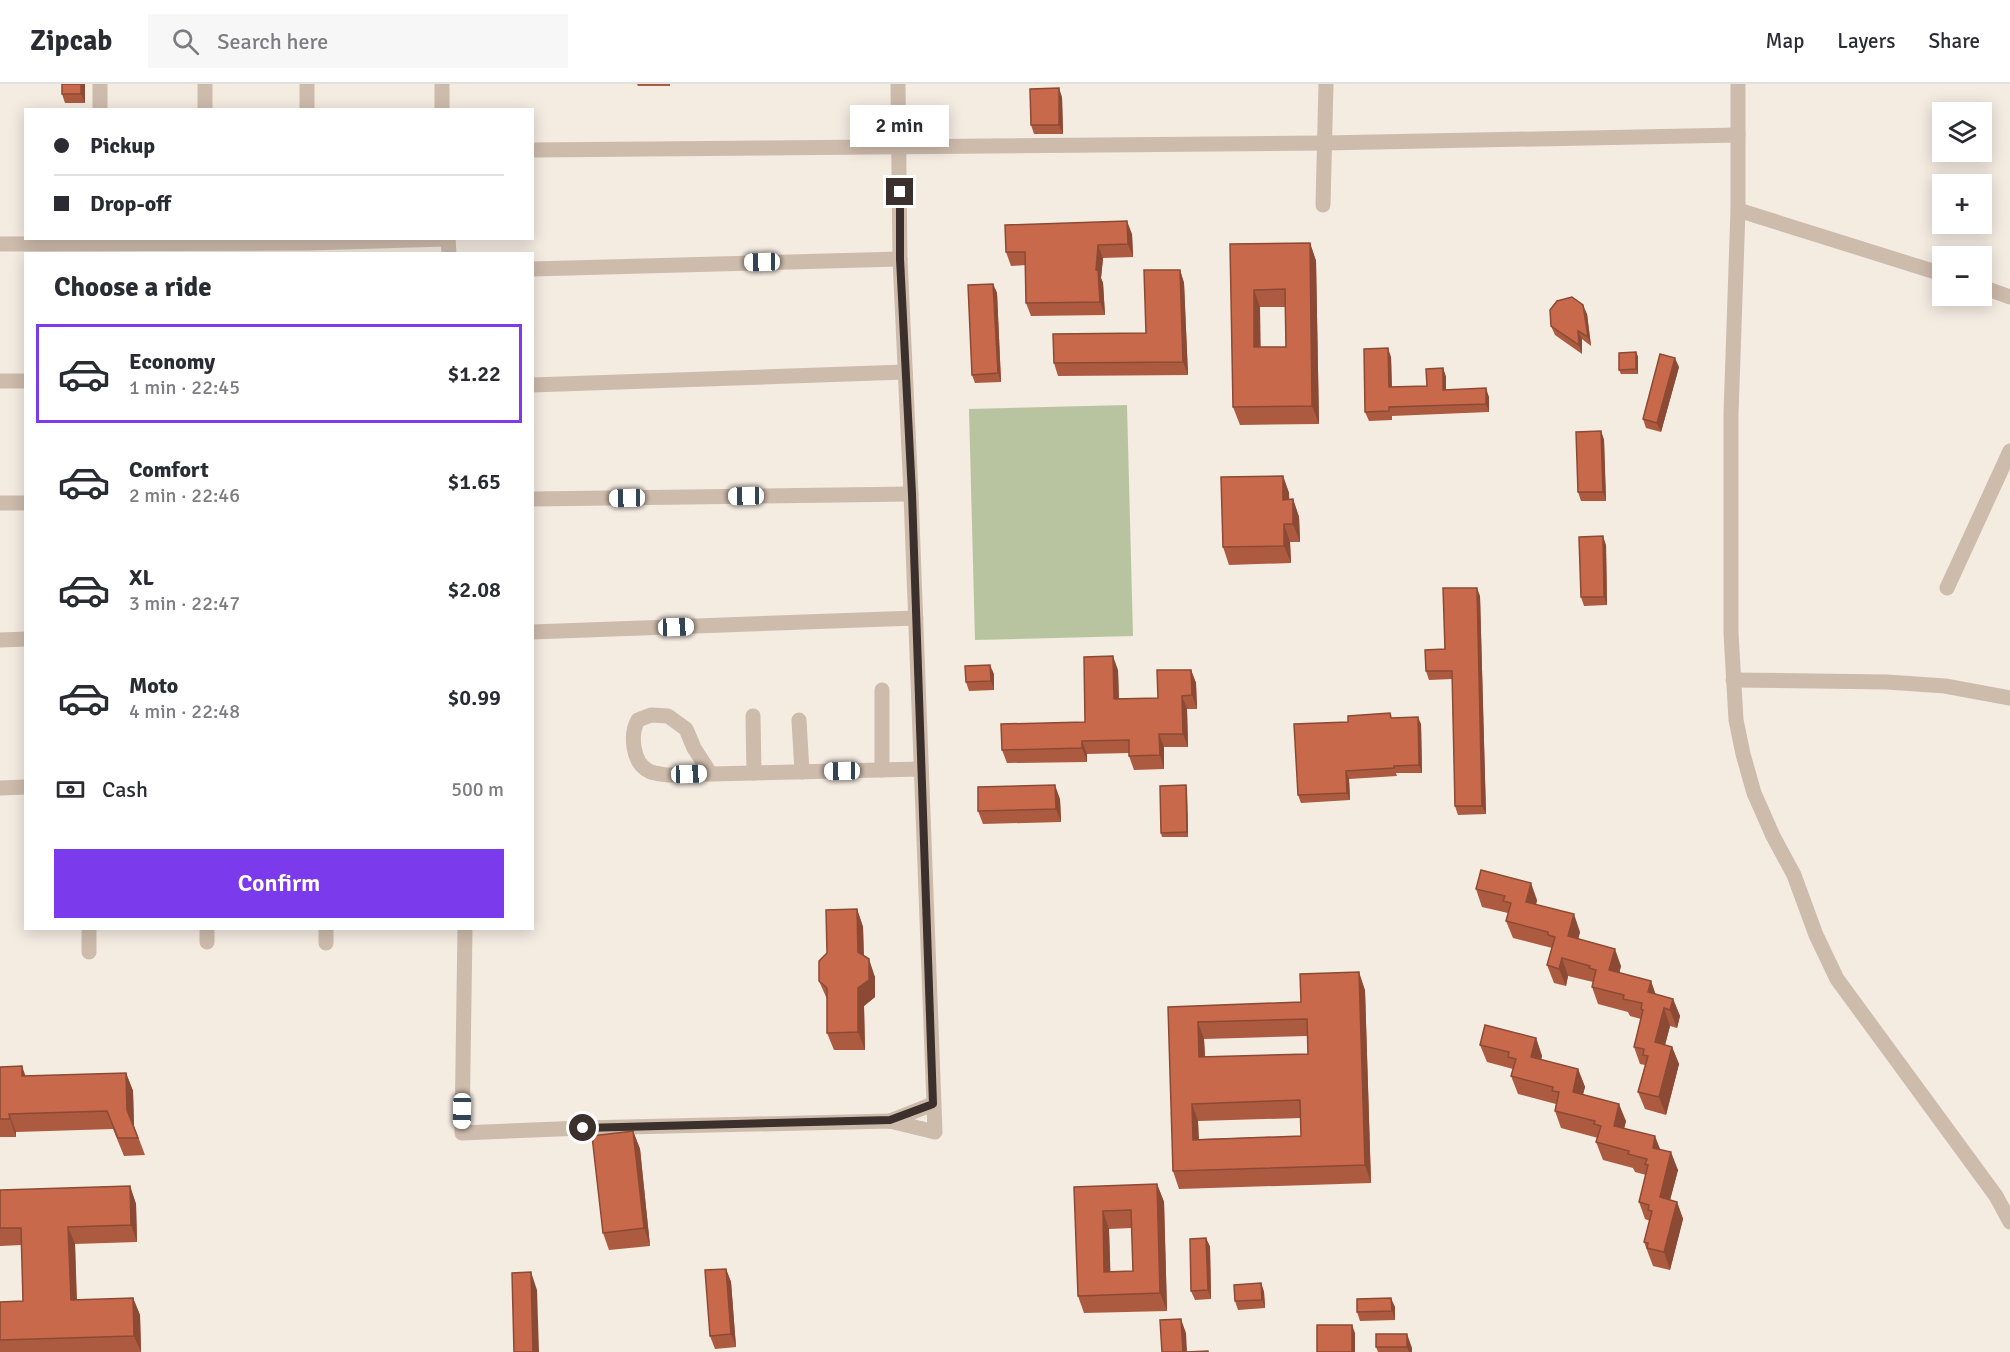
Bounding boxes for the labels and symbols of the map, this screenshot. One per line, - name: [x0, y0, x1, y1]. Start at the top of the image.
- callout: 2 min: [850, 105, 950, 147]
- route end: [886, 178, 913, 205]
- car: [744, 253, 780, 271]
- car: [728, 487, 764, 505]
- car: [609, 489, 645, 507]
- car: [658, 617, 694, 637]
- car: [824, 762, 860, 780]
- car: [671, 764, 707, 784]
- car: [453, 1093, 471, 1129]
- route start: [569, 1114, 596, 1141]

